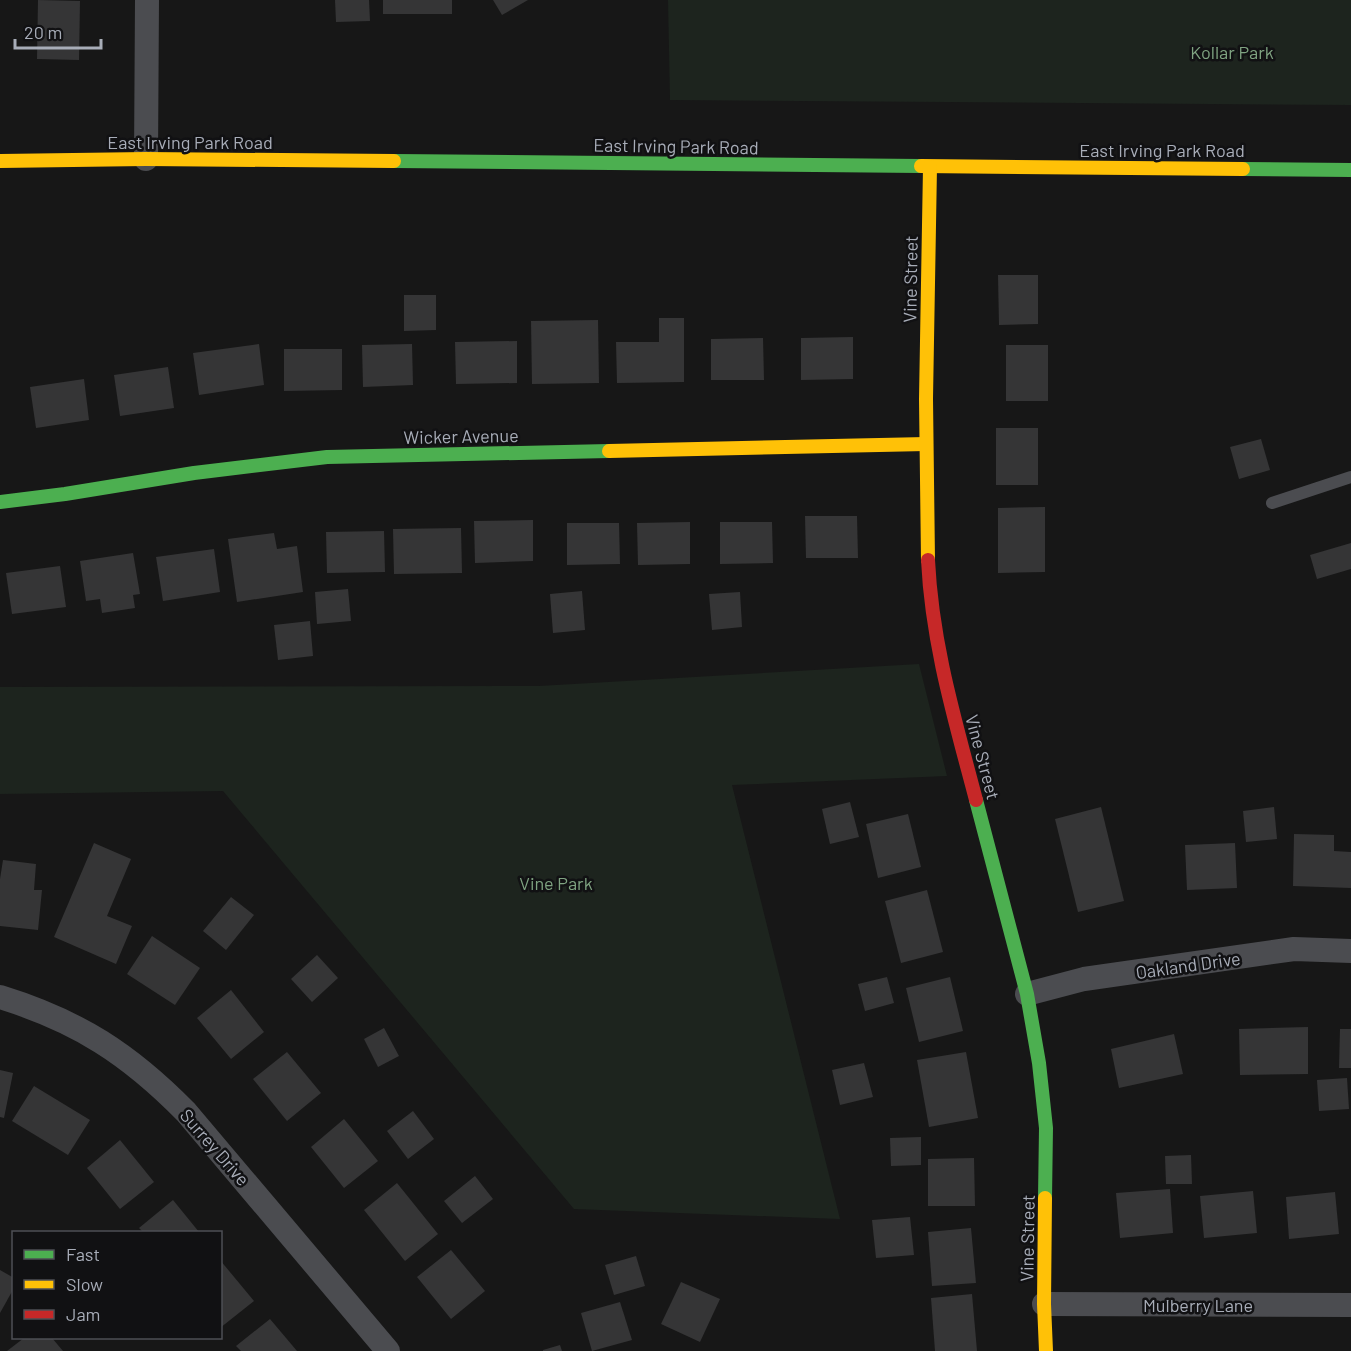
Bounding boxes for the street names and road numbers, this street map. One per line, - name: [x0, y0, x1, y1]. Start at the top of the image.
- street label: East Irving Park Road: [107, 131, 273, 153]
- street label: East Irving Park Road: [593, 134, 759, 158]
- street label: East Irving Park Road: [1079, 139, 1245, 161]
- street label: Vine Street: [898, 235, 922, 323]
- street label: Wicker Avenue: [403, 424, 519, 448]
- street label: Vine Street: [961, 712, 1005, 802]
- street label: Oakland Drive: [1134, 947, 1242, 983]
- street label: Surrey Drive: [176, 1104, 254, 1190]
- street label: Vine Street: [1015, 1194, 1039, 1282]
- street label: Mulberry Lane: [1143, 1294, 1253, 1316]

